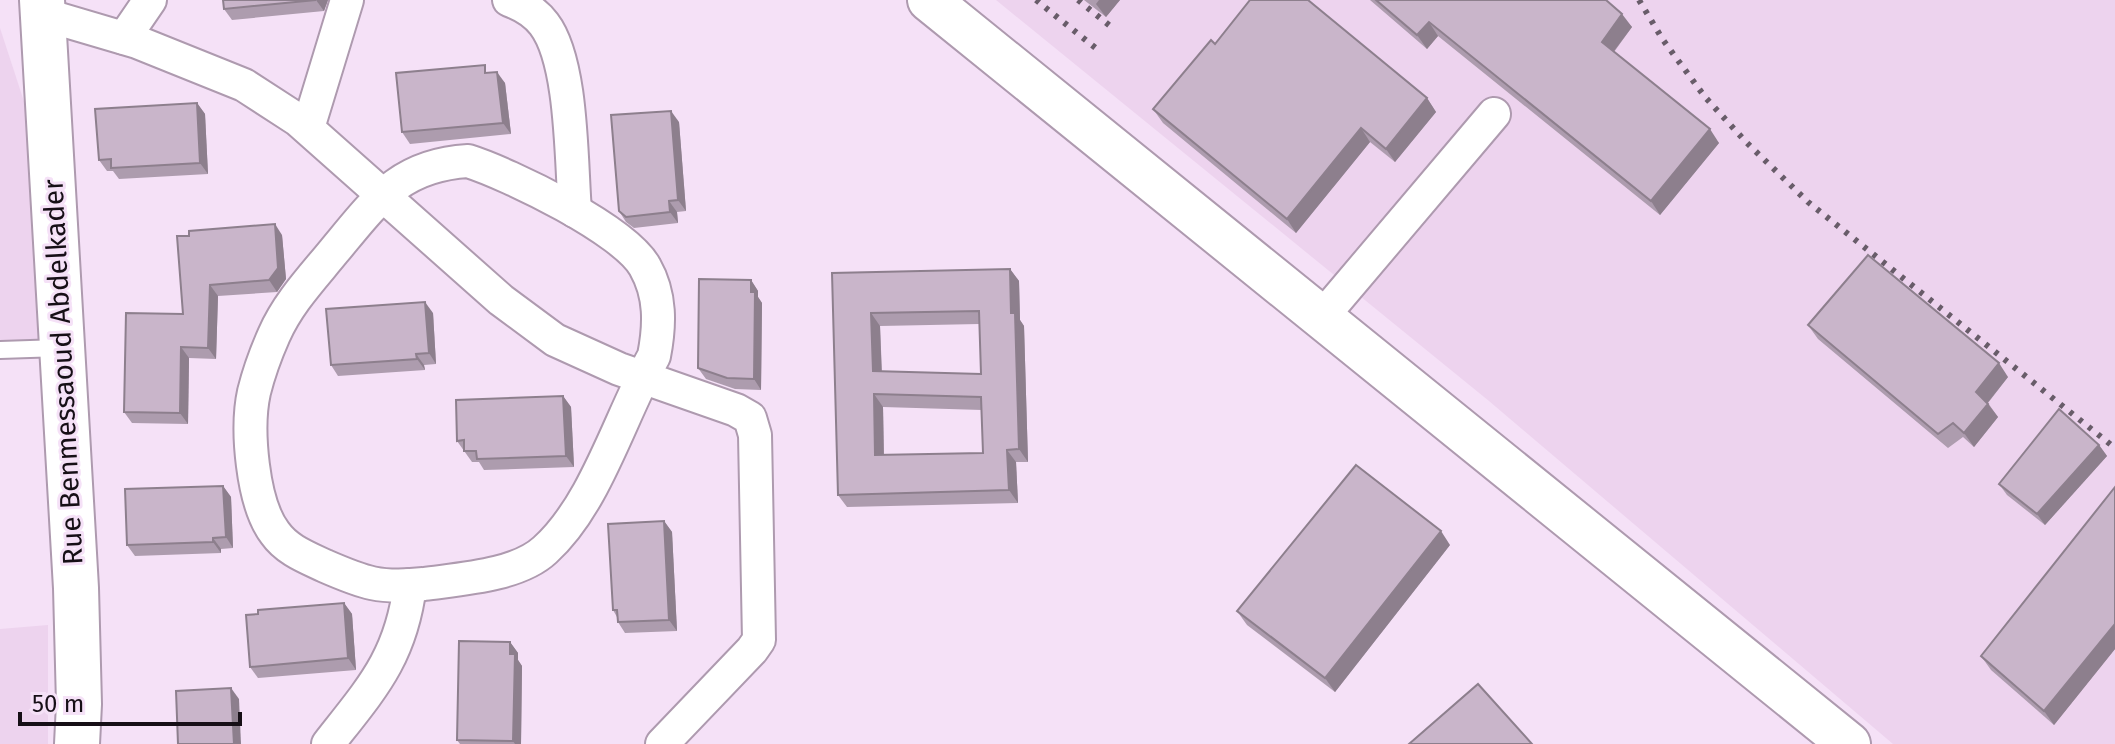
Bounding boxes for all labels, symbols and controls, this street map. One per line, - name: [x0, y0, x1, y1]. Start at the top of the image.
- street label: Rue Benmessaoud Abdelkader: [36, 178, 90, 566]
- scale bar: [20, 676, 240, 726]
- text: 50 m: [32, 690, 84, 718]

